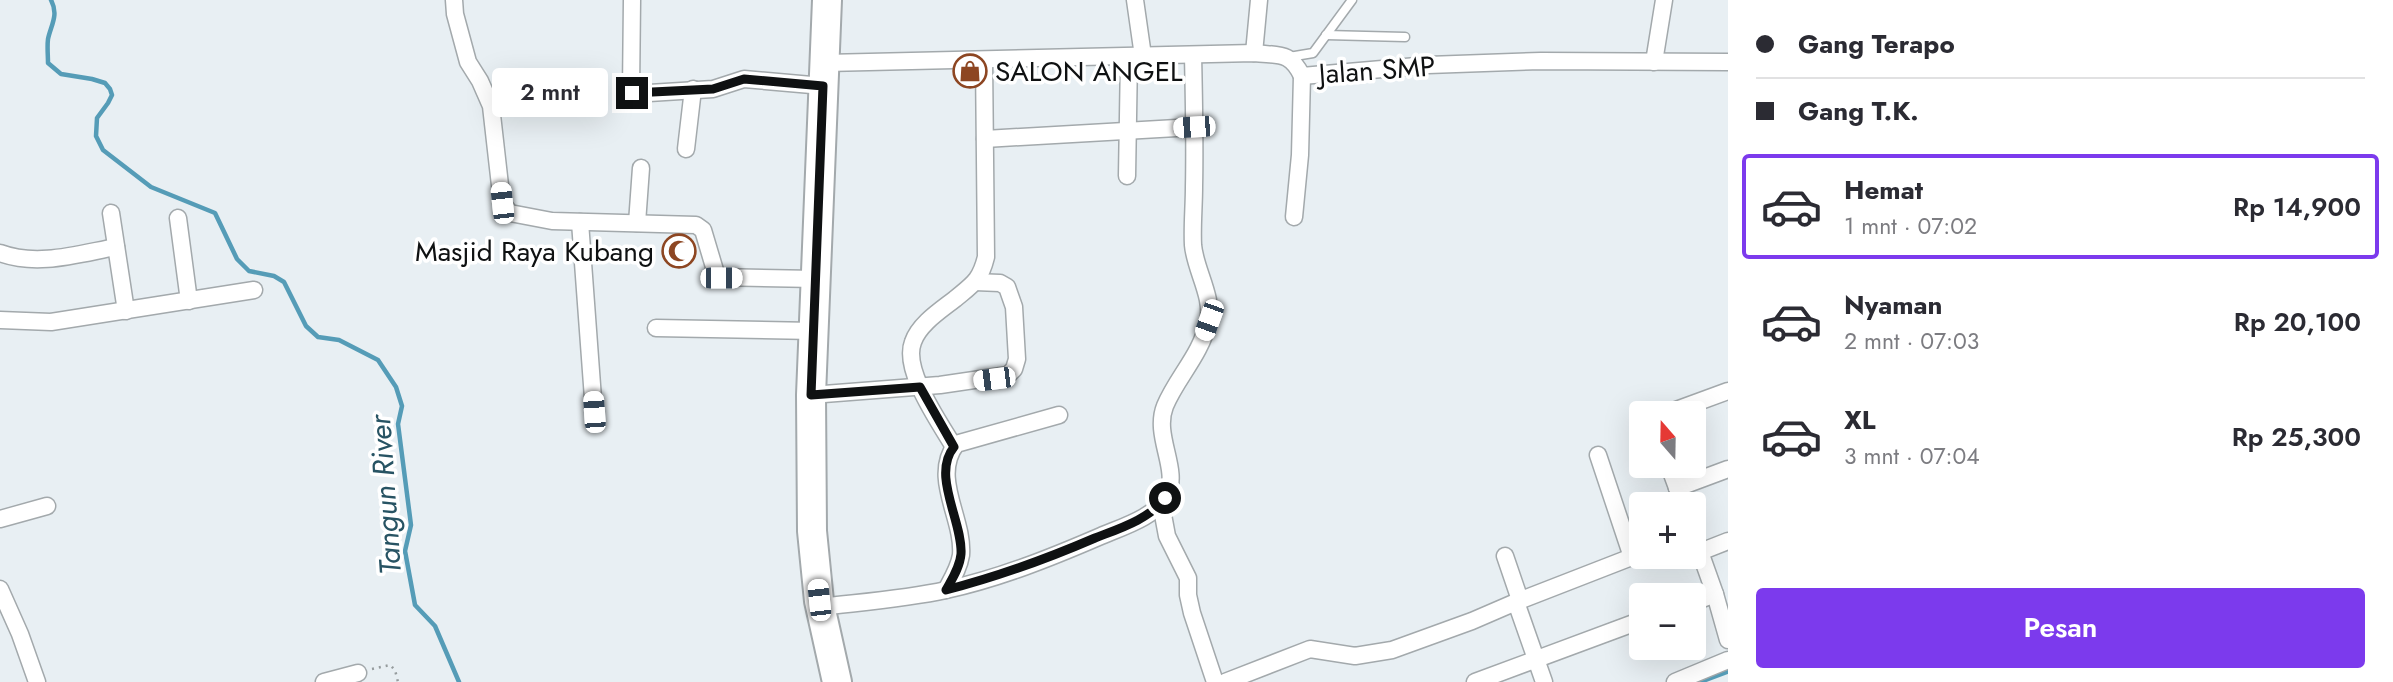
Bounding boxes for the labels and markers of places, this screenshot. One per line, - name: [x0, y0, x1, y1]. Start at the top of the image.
- place label: SALON ANGEL: [995, 51, 1183, 92]
- shop icon: SALON ANGEL: [951, 52, 989, 90]
- place label: Masjid Raya Kubang: [415, 231, 654, 272]
- mosque icon: Masjid Raya Kubang: [660, 232, 698, 270]

